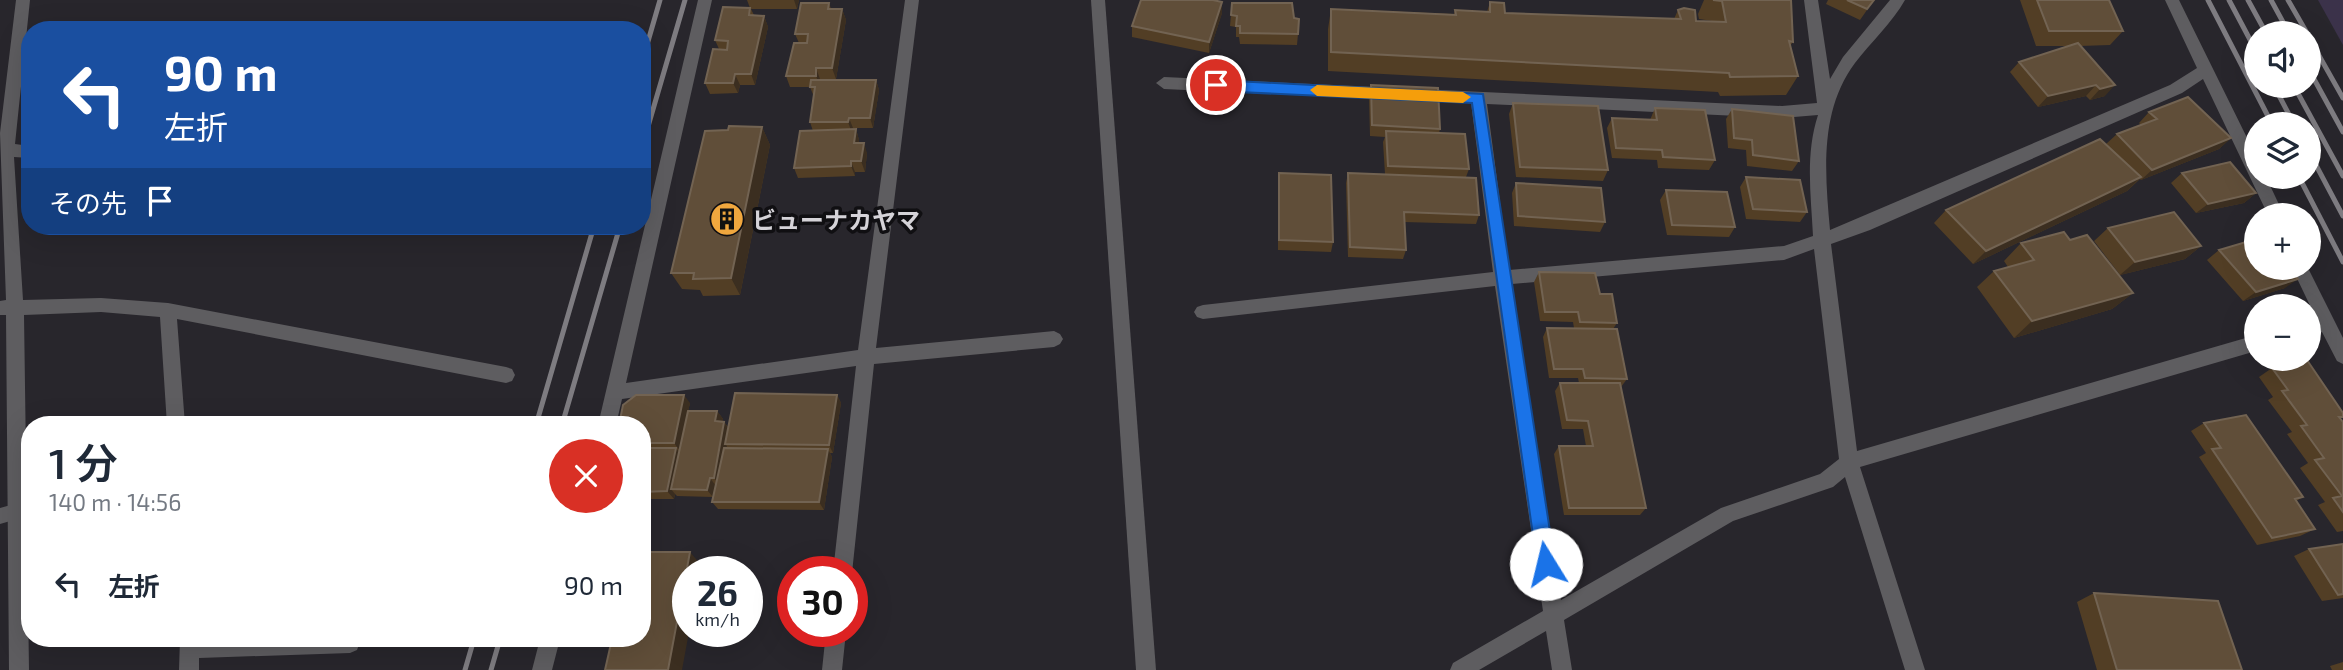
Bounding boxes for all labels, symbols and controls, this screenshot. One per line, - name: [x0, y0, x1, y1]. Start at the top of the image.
- map controls: [2244, 21, 2321, 371]
- button: sound: [2244, 21, 2321, 98]
- text: 90 m: [164, 42, 278, 101]
- icon: left: [49, 49, 140, 140]
- pin: [1186, 55, 1246, 115]
- icon: arrive: [1197, 66, 1235, 104]
- text: 左折: [164, 107, 228, 145]
- button: layers: [2244, 112, 2321, 189]
- icon: arrive: [141, 182, 179, 220]
- text: その先: [49, 187, 127, 218]
- building icon: ビューナカヤマ: [708, 200, 746, 238]
- button: +: [2244, 203, 2321, 280]
- place label: ビューナカヤマ: [752, 205, 920, 234]
- button: −: [2244, 294, 2321, 371]
- text: 1 分: [49, 437, 118, 487]
- button: close: [549, 439, 623, 513]
- text: 140 m · 14:56: [49, 488, 181, 516]
- position arrow: [1509, 527, 1583, 601]
- speed limit sign: 30: [777, 556, 868, 647]
- icon: left: [49, 565, 87, 603]
- text: 90 m: [564, 569, 623, 600]
- text: 左折: [108, 570, 160, 601]
- text: 26: [697, 571, 738, 613]
- text: km/h: [695, 608, 740, 630]

